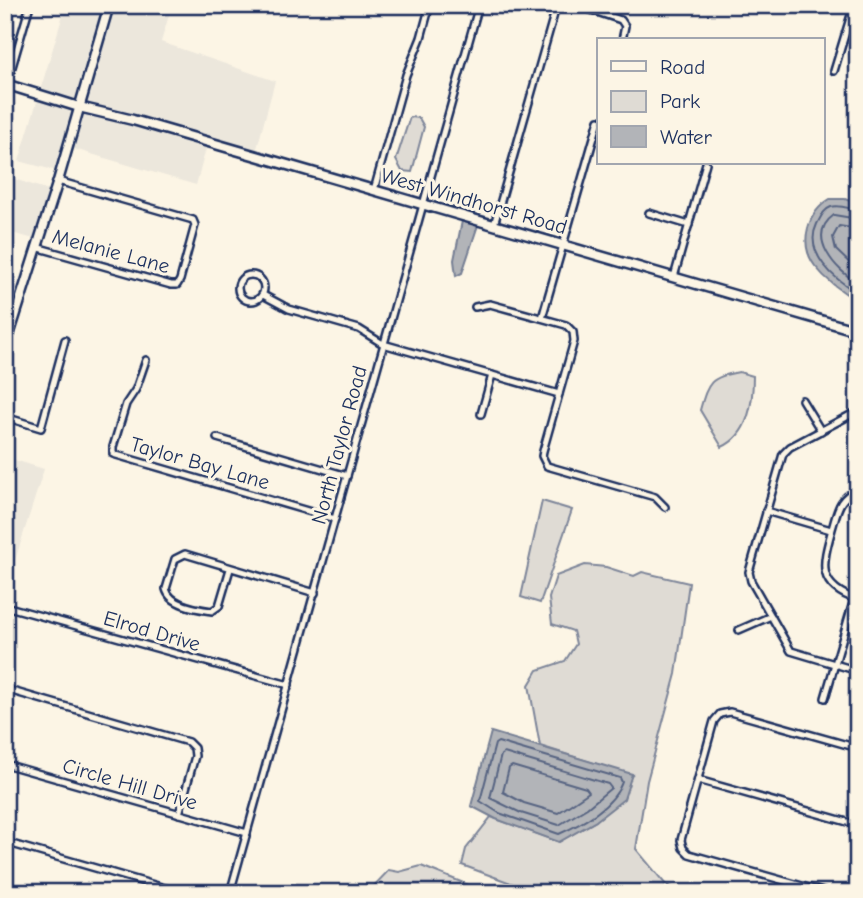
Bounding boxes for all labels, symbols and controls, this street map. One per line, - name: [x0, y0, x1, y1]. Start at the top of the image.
- legend: [597, 38, 824, 164]
- text: Road: [660, 55, 705, 79]
- text: Park: [660, 89, 700, 113]
- text: Water: [660, 125, 713, 149]
- street label: West Windhorst Road: [378, 163, 570, 239]
- street label: Melanie Lane: [50, 224, 172, 278]
- street label: North Taylor Road: [306, 363, 372, 527]
- street label: Taylor Bay Lane: [128, 432, 272, 494]
- street label: Elrod Drive: [101, 606, 203, 656]
- street label: Circle Hill Drive: [60, 753, 200, 815]

